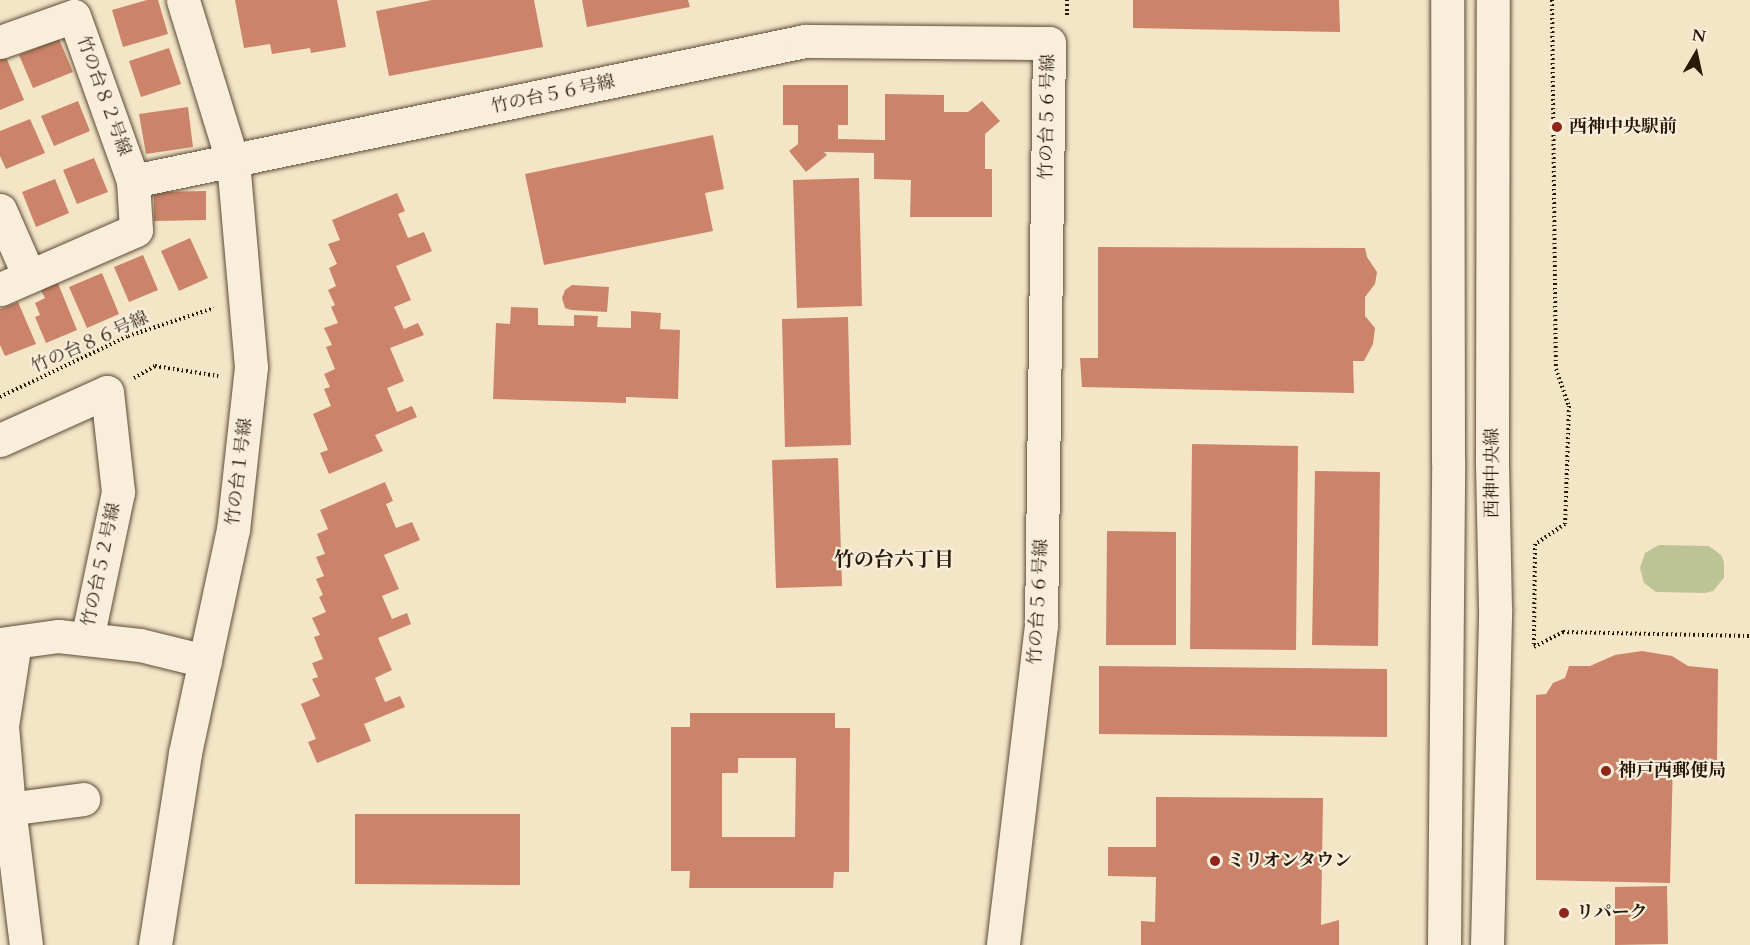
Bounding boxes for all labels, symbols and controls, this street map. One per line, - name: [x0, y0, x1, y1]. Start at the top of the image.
- north arrow: [1666, 24, 1726, 84]
- text: N: [1690, 24, 1707, 48]
- street label: 竹の台８２号線: [71, 33, 135, 159]
- street label: 竹の台５６号線: [1036, 54, 1060, 180]
- street label: 竹の台５６号線: [489, 71, 617, 119]
- place label: 西神中央駅前: [1569, 116, 1677, 138]
- marker: 西神中央駅前: [1550, 120, 1564, 134]
- street label: 竹の台８６号線: [28, 308, 152, 378]
- street label: 竹の台１号線: [223, 417, 257, 527]
- street label: 西神中央線: [1482, 428, 1504, 518]
- street label: 竹の台５２号線: [78, 501, 126, 629]
- street label: 竹の台５６号線: [1025, 539, 1053, 665]
- district label: 竹の台六丁目: [834, 547, 954, 571]
- place label: 神戸西郵便局: [1618, 760, 1726, 782]
- marker: 神戸西郵便局: [1599, 764, 1613, 778]
- place label: ミリオンタウン: [1227, 850, 1353, 872]
- marker: ミリオンタウン: [1208, 854, 1222, 868]
- place label: リパーク: [1576, 902, 1648, 924]
- marker: リパーク: [1557, 906, 1571, 920]

